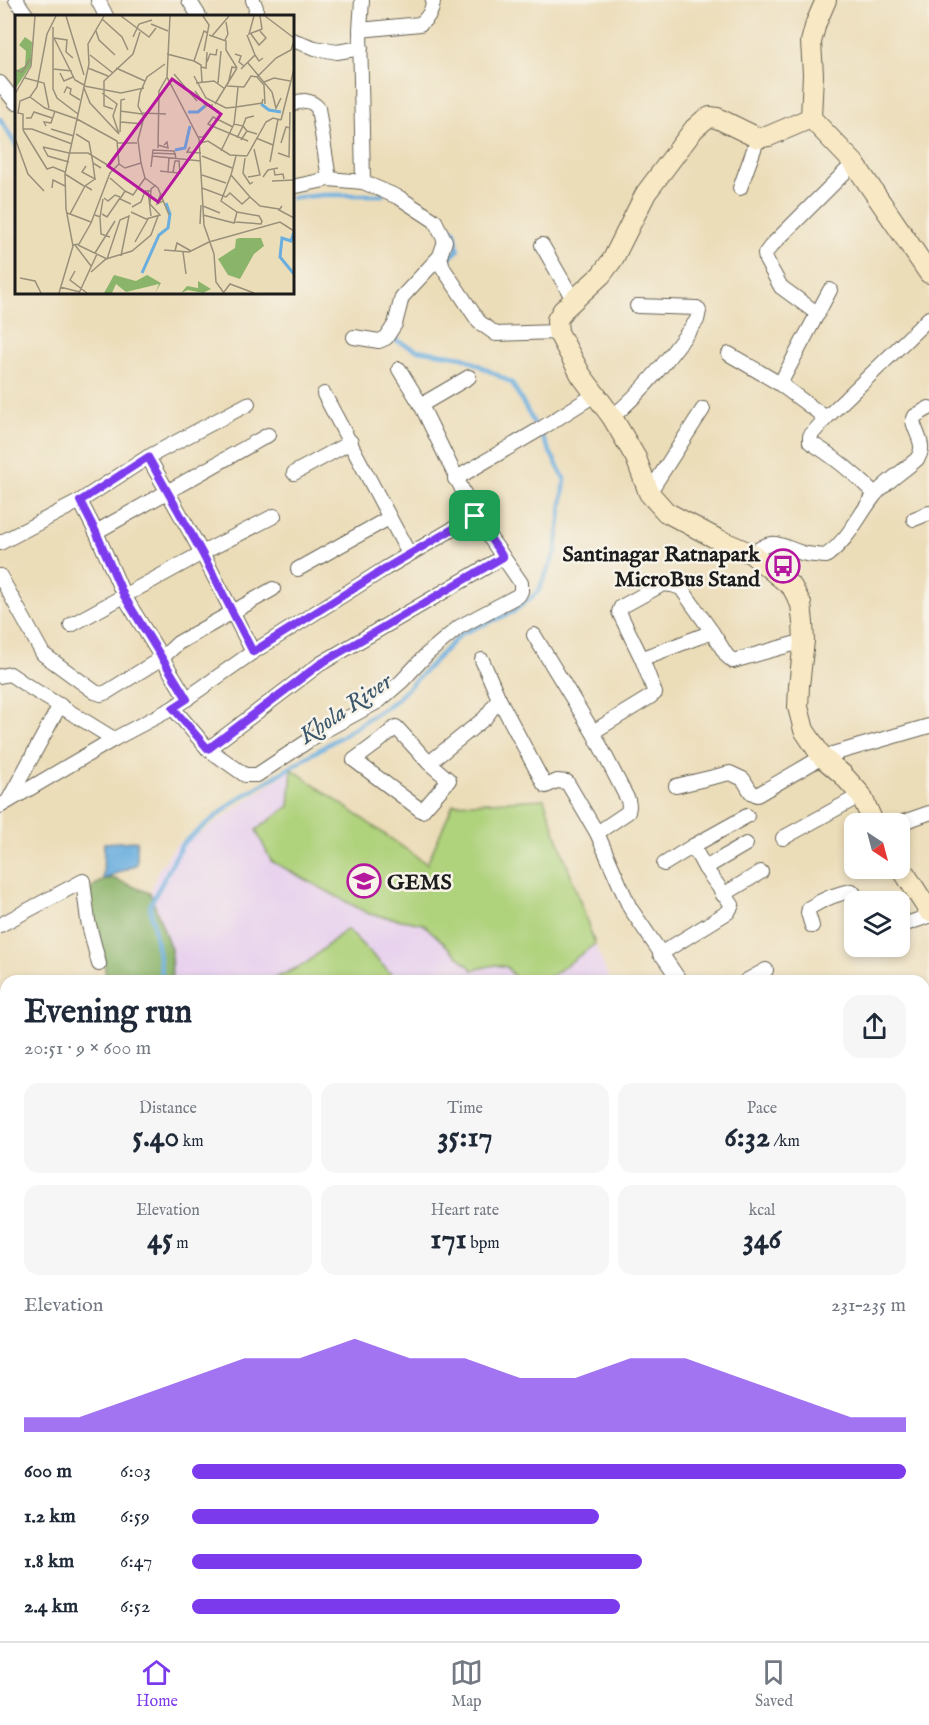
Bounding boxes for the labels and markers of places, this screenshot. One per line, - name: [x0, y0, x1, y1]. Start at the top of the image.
- pin: [449, 490, 500, 541]
- place label: Santinagar Ratnapark MicroBus Stand: [562, 541, 761, 594]
- bus stop icon: Santinagar Ratnapark MicroBus Stand: [765, 548, 801, 584]
- school or university icon: GEMS: [346, 863, 382, 899]
- place label: GEMS: [387, 869, 452, 897]

